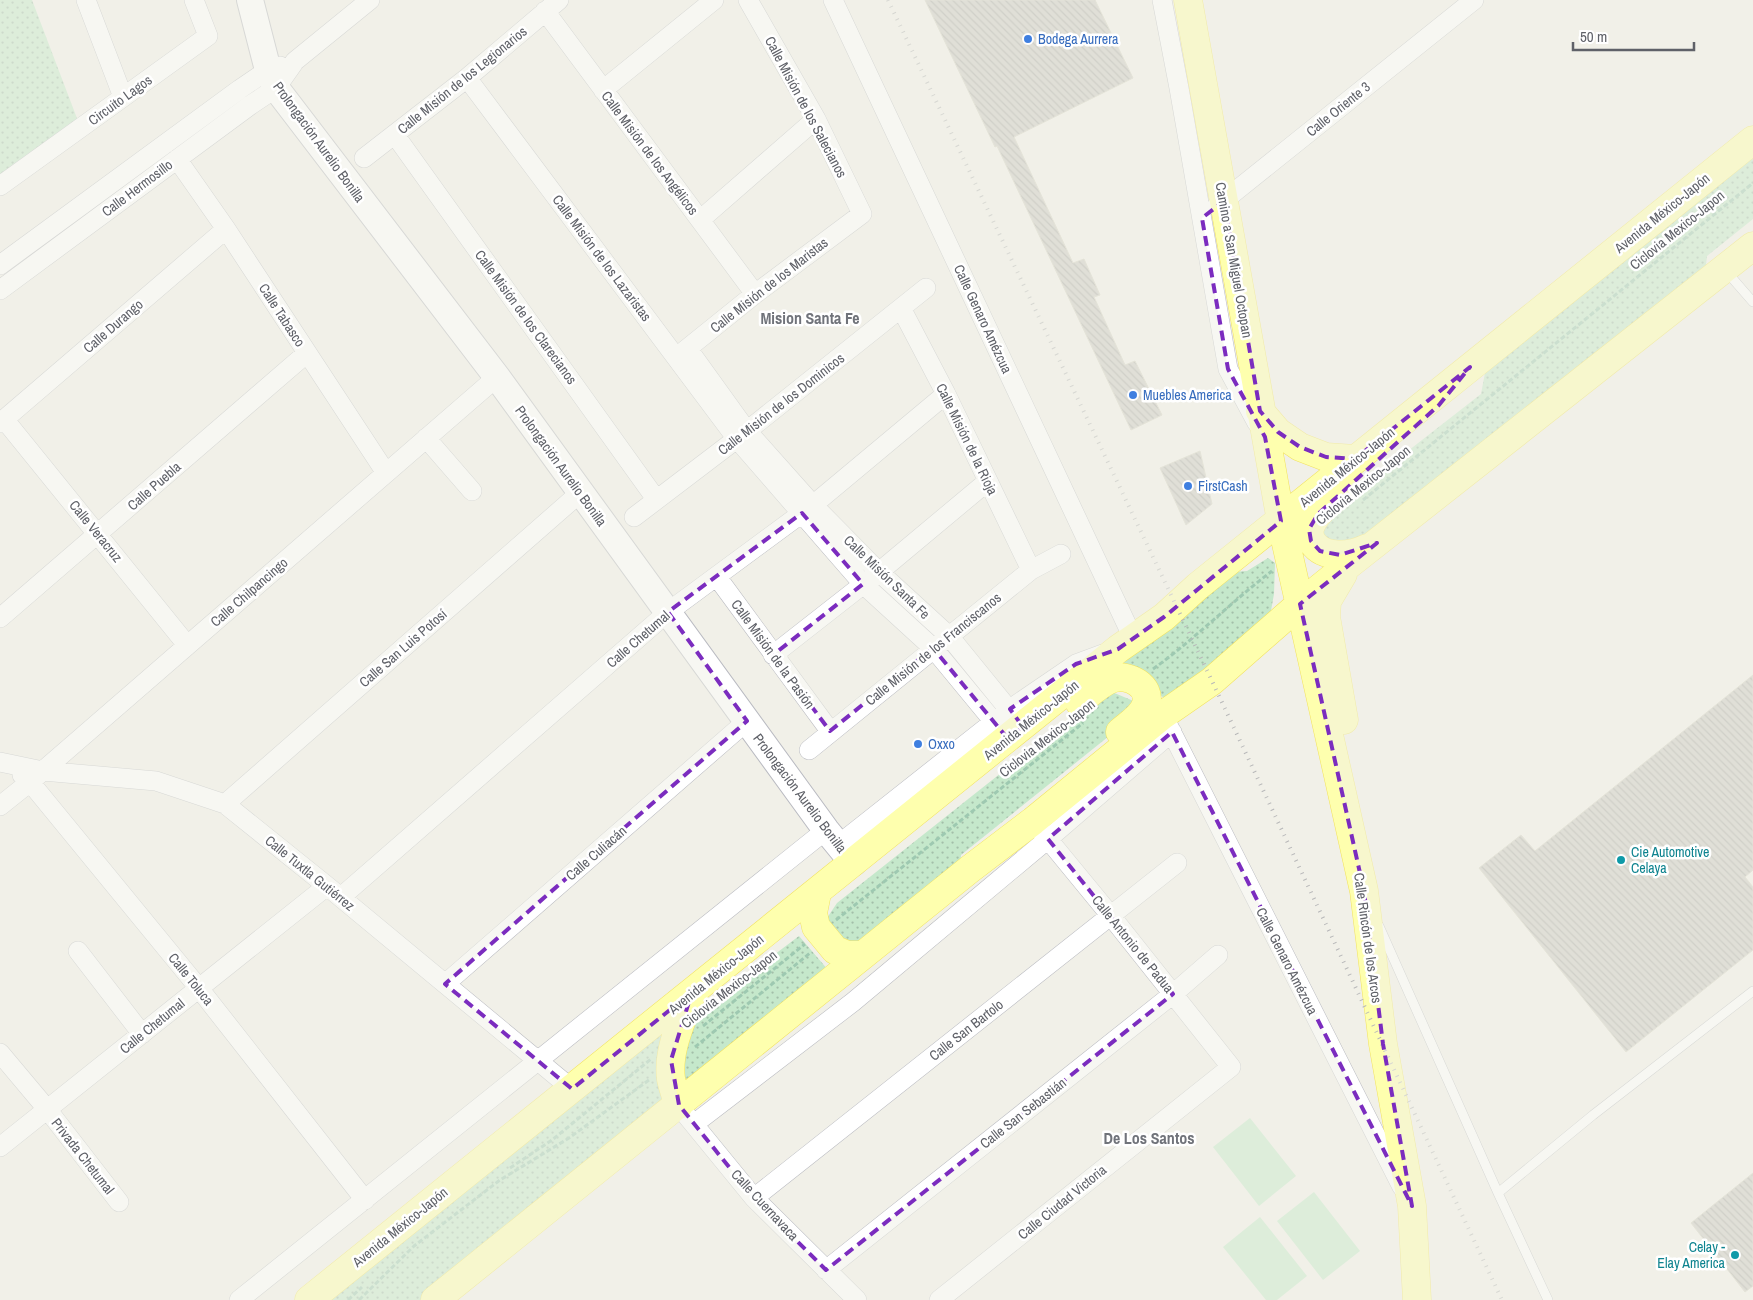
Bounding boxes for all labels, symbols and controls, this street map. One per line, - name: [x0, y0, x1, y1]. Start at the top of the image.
- scale bar: [1573, 20, 1694, 52]
- street label: Calle Misión de los Legionarios: [394, 22, 531, 138]
- text: 50 m: [1580, 26, 1607, 47]
- place label: Bodega Aurrera: [1038, 30, 1119, 48]
- street label: Calle Misión de los Salecianos: [761, 33, 851, 181]
- marker: Bodega Aurrera: [1022, 33, 1034, 45]
- street label: Circuito Lagos: [85, 71, 156, 129]
- street label: Prolongación Aurelio Bonilla: [269, 78, 369, 206]
- street label: Calle Oriente 3: [1302, 78, 1374, 140]
- street label: Calle Misión de los Angélicos: [597, 87, 703, 219]
- street label: Calle Hermosillo: [98, 155, 176, 221]
- street label: Avenida México-Japón: [1610, 169, 1713, 258]
- street label: Camino a San Miguel Octopan: [1211, 181, 1257, 339]
- street label: Ciclovia Mexico-Japon: [1626, 186, 1728, 274]
- street label: Calle Misión de los Lazaristas: [549, 191, 656, 325]
- street label: Calle Misión de los Maristas: [706, 233, 832, 337]
- street label: Calle Misión de los Clarecianos: [471, 246, 581, 388]
- street label: Calle Genaro Amézcua: [950, 262, 1016, 377]
- street label: Calle Tabasco: [255, 280, 309, 350]
- street label: Calle Durango: [79, 295, 147, 357]
- district label: Mision Santa Fe: [760, 307, 860, 329]
- street label: Calle Misión de los Dominicos: [714, 349, 848, 459]
- street label: Calle Misión de la Rioja: [932, 380, 1002, 498]
- place label: Muebles America: [1143, 386, 1232, 404]
- marker: Muebles America: [1127, 389, 1139, 401]
- street label: Prolongación Aurelio Bonilla: [511, 402, 611, 530]
- street label: Avenida México-Japón: [1295, 423, 1398, 512]
- street label: Ciclovia Mexico-Japon: [1312, 441, 1414, 529]
- street label: Calle Puebla: [124, 457, 185, 514]
- place label: FirstCash: [1198, 477, 1248, 495]
- marker: FirstCash: [1182, 480, 1194, 492]
- street label: Calle Veracruz: [66, 496, 127, 566]
- street label: Calle Misión Santa Fe: [840, 531, 934, 623]
- street label: Calle Chilpancingo: [206, 553, 292, 631]
- street label: Calle Misión de los Franciscanos: [861, 588, 1005, 709]
- street label: Calle Misión de la Pasión: [727, 596, 819, 712]
- street label: Calle San Luis Potosí: [355, 604, 451, 691]
- street label: Calle Chetumal: [602, 606, 674, 672]
- street label: Avenida México-Japón: [979, 676, 1082, 765]
- street label: Ciclovia Mexico-Japon: [995, 695, 1099, 781]
- street label: Prolongación Aurelio Bonilla: [749, 730, 851, 857]
- place label: Oxxo: [928, 735, 955, 753]
- marker: Oxxo: [912, 738, 924, 750]
- street label: Calle Culiacán: [562, 822, 630, 884]
- street label: Calle Tuxtla Gutiérrez: [261, 831, 359, 915]
- place label: Cie Automotive Celaya: [1631, 843, 1710, 877]
- marker: Cie Automotive Celaya: [1615, 854, 1627, 866]
- street label: Calle Rincón de los Arcos: [1350, 872, 1386, 1005]
- street label: Calle Antonio de Padua: [1088, 891, 1178, 997]
- street label: Calle Genaro Amézcua: [1252, 904, 1322, 1018]
- street label: Avenida México-Japón: [664, 930, 767, 1019]
- street label: Ciclovia Mexico-Japon: [677, 946, 781, 1032]
- street label: Calle Toluca: [164, 949, 218, 1009]
- street label: Calle Chetumal: [116, 994, 188, 1058]
- street label: Calle San Bartolo: [925, 995, 1007, 1065]
- street label: Calle San Sebastián: [976, 1074, 1070, 1152]
- street label: Privada Chetumal: [48, 1114, 118, 1198]
- district label: De Los Santos: [1103, 1127, 1195, 1149]
- street label: Calle Ciudad Victoria: [1014, 1160, 1110, 1243]
- street label: Calle Cuernavaca: [727, 1165, 803, 1245]
- street label: Avenida México-Japón: [348, 1183, 451, 1272]
- place label: Celay - Elay America: [1657, 1238, 1726, 1272]
- marker: Celay - Elay America: [1729, 1249, 1741, 1261]

